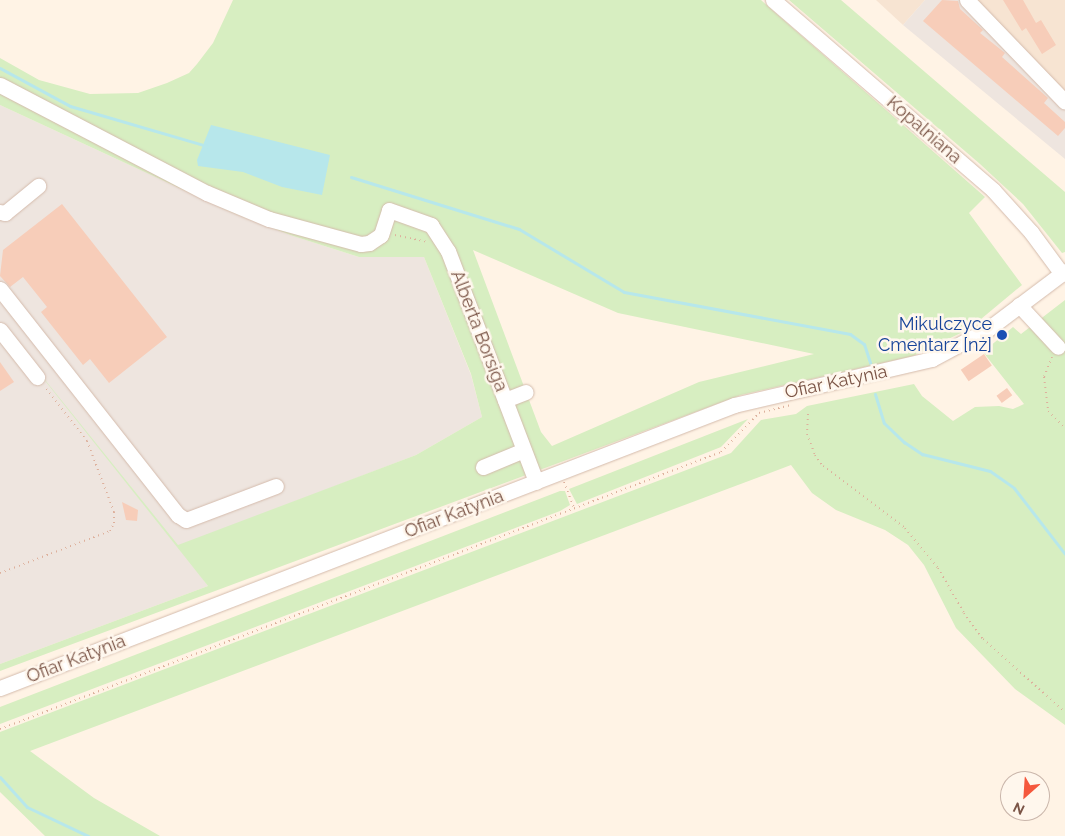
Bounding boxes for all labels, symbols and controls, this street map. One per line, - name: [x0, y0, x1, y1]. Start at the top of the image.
- street label: Kopalniana: [882, 92, 966, 168]
- street label: Alberta Borsiga: [446, 267, 512, 395]
- place label: Mikulczyce Cmentarz [nż]: [878, 314, 992, 356]
- marker: Mikulczyce Cmentarz [nż]: [996, 329, 1008, 341]
- street label: Ofiar Katynia: [783, 361, 889, 403]
- street label: Ofiar Katynia: [401, 485, 507, 543]
- street label: Ofiar Katynia: [23, 630, 129, 688]
- north arrow: [1000, 771, 1050, 821]
- text: N: [1011, 799, 1027, 818]

